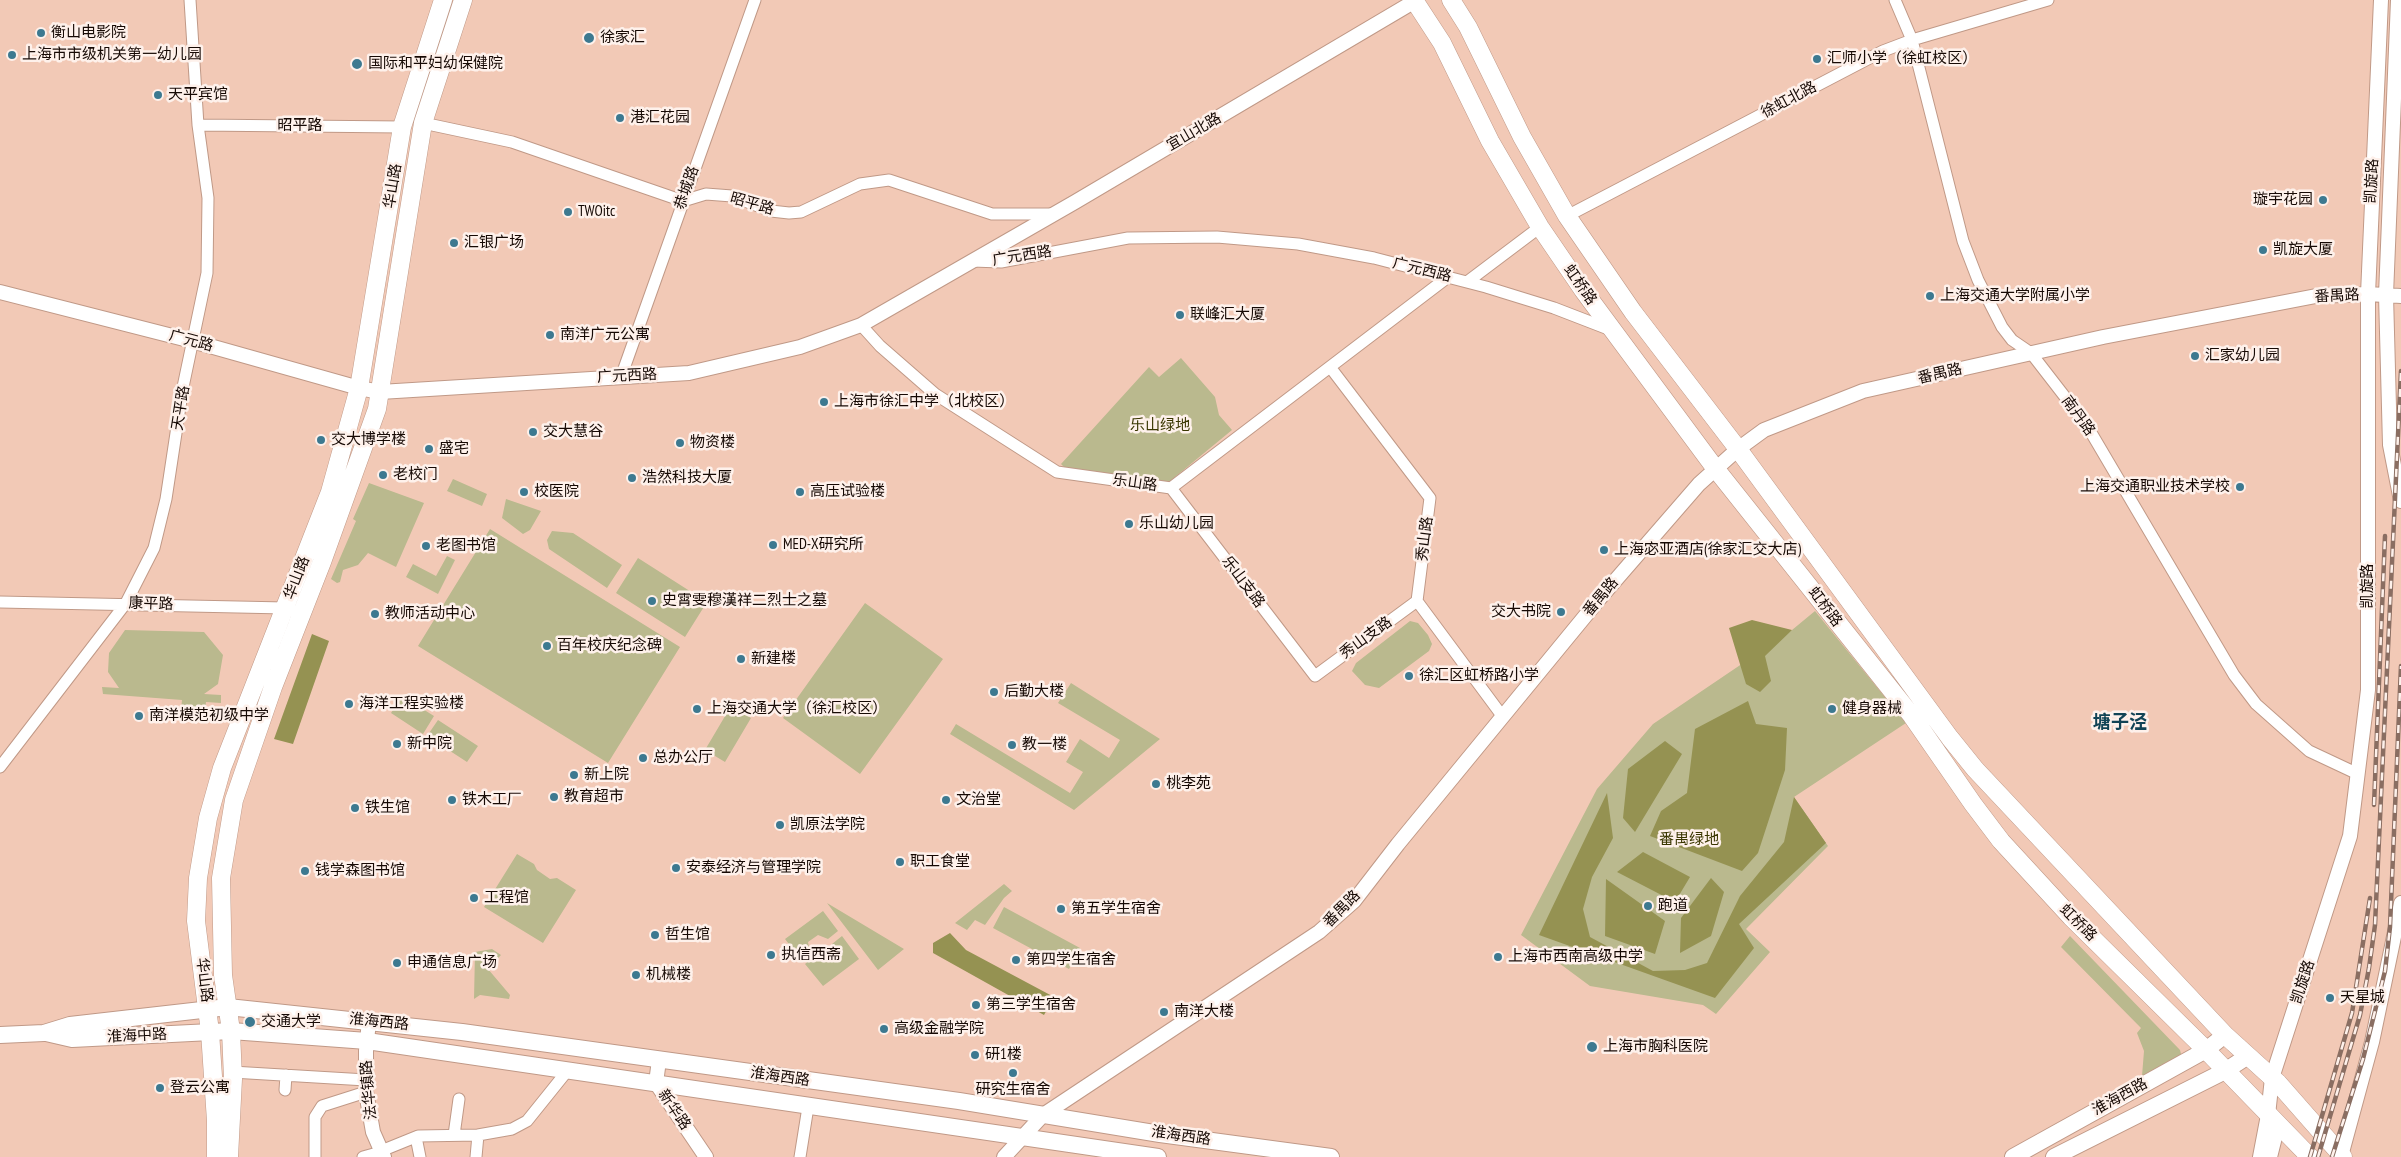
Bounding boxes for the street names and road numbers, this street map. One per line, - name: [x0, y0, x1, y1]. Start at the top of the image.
- street label: 徐虹北路: [1758, 78, 1820, 122]
- street label: 宜山北路: [1164, 109, 1224, 155]
- street label: 昭平路: [278, 117, 322, 135]
- street label: 凯旋路: [2362, 158, 2382, 204]
- street label: 华山路: [381, 162, 405, 210]
- street label: 恭城路: [671, 164, 703, 212]
- street label: 昭平路: [728, 189, 776, 219]
- street label: 广元西路: [991, 242, 1053, 270]
- street label: 广元西路: [1391, 254, 1453, 286]
- street label: 虹桥路: [1560, 261, 1600, 309]
- street label: 番禺路: [2314, 286, 2360, 306]
- street label: 广元路: [167, 326, 215, 356]
- street label: 番禺路: [1916, 360, 1964, 388]
- street label: 广元西路: [597, 365, 657, 387]
- street label: 天平路: [169, 384, 193, 432]
- street label: 南丹路: [2057, 393, 2099, 439]
- street label: 乐山路: [1111, 471, 1159, 495]
- street label: 秀山路: [1413, 516, 1437, 562]
- street label: 乐山支路: [1218, 553, 1268, 611]
- street label: 华山路: [281, 554, 313, 602]
- street label: 凯旋路: [2359, 564, 2377, 608]
- street label: 番禺路: [1580, 574, 1622, 620]
- street label: 虹桥路: [1804, 584, 1846, 630]
- street label: 康平路: [128, 594, 174, 614]
- street label: 秀山支路: [1336, 613, 1396, 663]
- street label: 番禺路: [1320, 887, 1364, 931]
- street label: 虹桥路: [2056, 901, 2100, 945]
- street label: 华山路: [192, 957, 216, 1003]
- street label: 凯旋路: [2287, 958, 2319, 1006]
- street label: 淮海西路: [348, 1010, 410, 1034]
- street label: 淮海中路: [107, 1025, 167, 1047]
- street label: 法华镇路: [357, 1059, 381, 1121]
- street label: 淮海西路: [749, 1064, 811, 1090]
- street label: 淮海西路: [2089, 1075, 2151, 1119]
- street label: 新华路: [654, 1086, 694, 1134]
- street label: 淮海西路: [1150, 1123, 1212, 1149]

